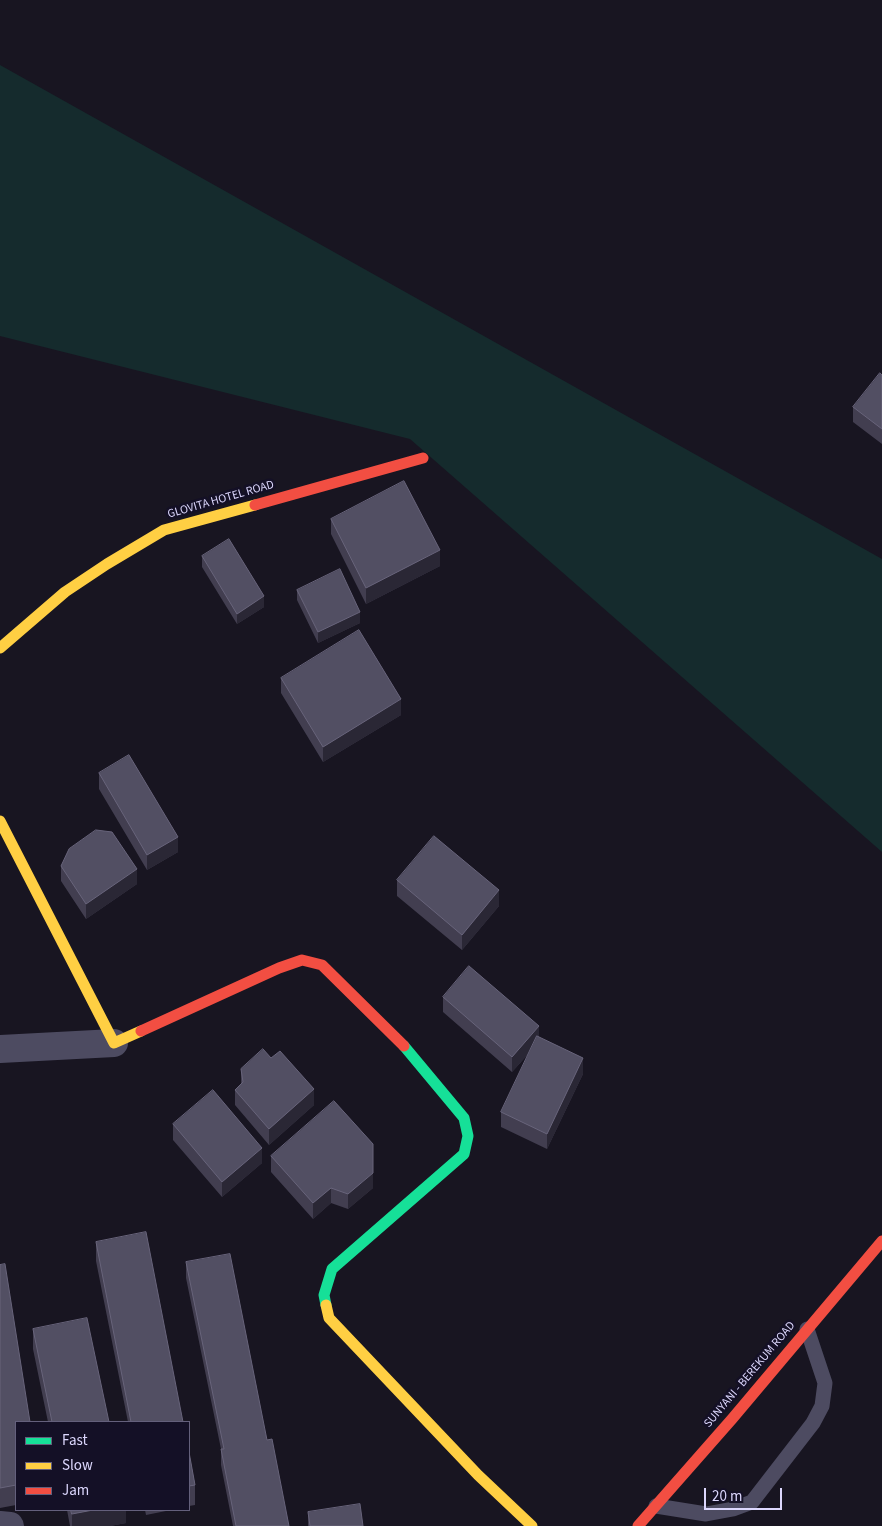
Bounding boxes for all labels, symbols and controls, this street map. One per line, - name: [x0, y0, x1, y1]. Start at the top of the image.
- street label: GLOVITA HOTEL ROAD: [166, 478, 276, 522]
- street label: SUNYANI - BEREKUM ROAD: [701, 1319, 799, 1431]
- legend: [15, 1421, 190, 1511]
- text: Fast: [62, 1430, 88, 1451]
- text: Slow: [62, 1455, 93, 1476]
- scale bar: [707, 1478, 784, 1510]
- text: Jam: [62, 1480, 89, 1501]
- text: 20 m: [712, 1486, 742, 1507]

